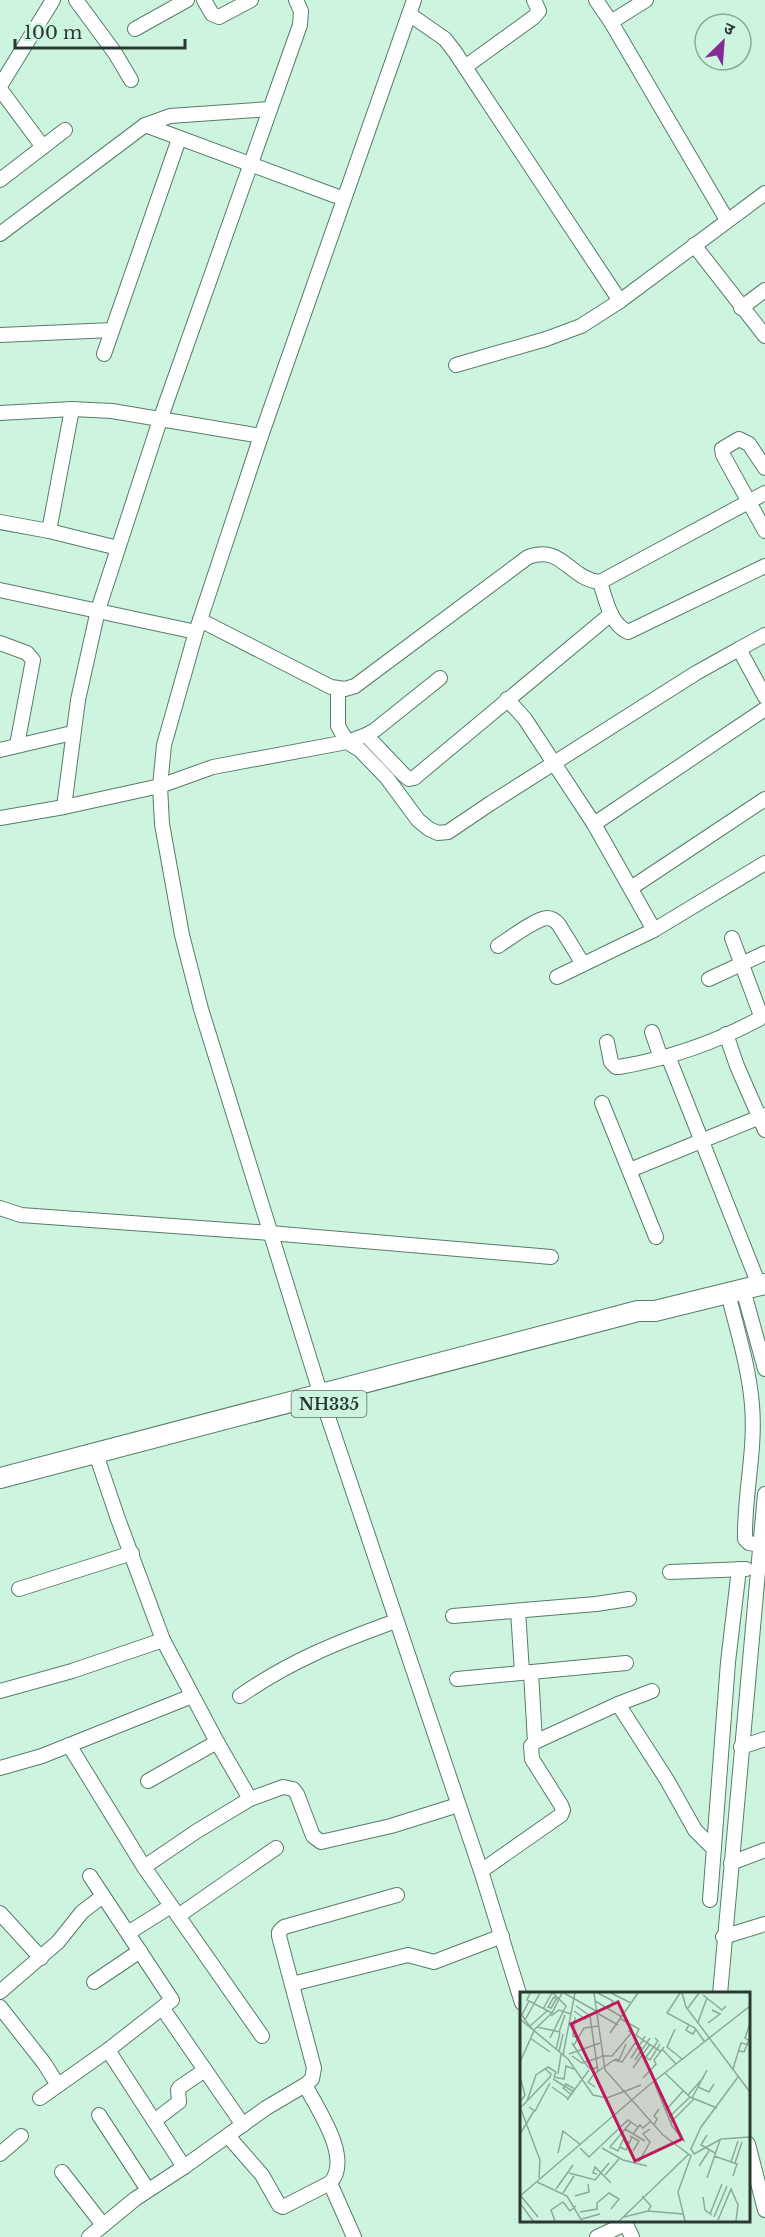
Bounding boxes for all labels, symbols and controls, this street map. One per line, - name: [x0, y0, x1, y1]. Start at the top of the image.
- scale bar: [15, 12, 184, 50]
- north arrow: [693, 12, 753, 72]
- text: उ: [721, 17, 738, 40]
- text: 100 m: [24, 22, 82, 44]
- road number: NH335: [292, 1391, 366, 1417]
- inset map: [520, 1992, 750, 2222]

